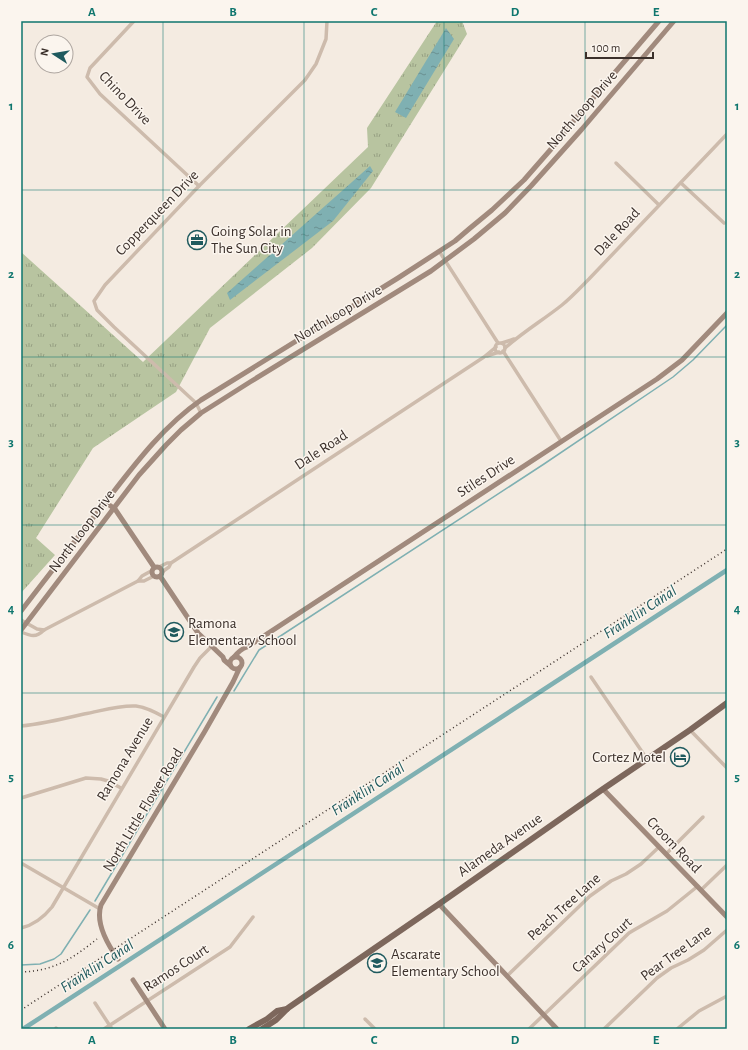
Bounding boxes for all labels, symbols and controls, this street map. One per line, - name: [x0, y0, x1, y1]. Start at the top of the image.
- text: A: [88, 6, 96, 19]
- text: B: [229, 6, 237, 19]
- text: C: [371, 6, 378, 19]
- text: D: [511, 6, 520, 19]
- text: E: [653, 6, 660, 19]
- north arrow: [34, 34, 74, 74]
- scale bar: [586, 34, 653, 60]
- text: 100 m: [592, 42, 620, 54]
- text: N: [39, 47, 51, 57]
- street label: Chino Drive: [96, 68, 154, 128]
- street label: North Loop Drive: [544, 68, 620, 152]
- text: 1: [9, 100, 13, 113]
- text: 1: [735, 100, 739, 113]
- street label: Copperqueen Drive: [113, 167, 201, 259]
- street label: Dale Road: [591, 205, 643, 259]
- place label: Going Solar in The Sun City: [211, 224, 292, 256]
- office icon: Going Solar in The Sun City: [186, 229, 208, 251]
- text: 2: [8, 268, 14, 281]
- text: 2: [734, 268, 740, 281]
- street label: North Loop Drive: [292, 282, 384, 346]
- street label: Dale Road: [292, 427, 350, 473]
- text: 3: [8, 436, 14, 449]
- text: 3: [734, 436, 740, 449]
- street label: Stiles Drive: [455, 452, 518, 500]
- street label: North Loop Drive: [46, 487, 118, 575]
- water label: Franklin Canal: [601, 582, 680, 642]
- text: 4: [8, 603, 15, 616]
- text: 4: [734, 603, 741, 616]
- place label: Ramona Elementary School: [188, 616, 297, 648]
- school or university icon: Ramona Elementary School: [163, 621, 185, 643]
- street label: Ramona Avenue: [94, 714, 156, 804]
- street label: North Little Flower Road: [100, 746, 186, 874]
- hotel icon: Cortez Motel: [669, 746, 691, 768]
- place label: Cortez Motel: [592, 750, 666, 765]
- water label: Franklin Canal: [329, 759, 408, 819]
- text: 5: [8, 771, 14, 784]
- text: 5: [734, 771, 740, 784]
- street label: Alameda Avenue: [455, 810, 545, 880]
- street label: Croom Road: [644, 814, 704, 876]
- street label: Peach Tree Lane: [525, 871, 603, 943]
- street label: Canary Court: [569, 914, 635, 976]
- street label: Pear Tree Lane: [638, 922, 714, 984]
- water label: Franklin Canal: [58, 936, 137, 996]
- text: 6: [8, 939, 14, 952]
- text: 6: [734, 939, 740, 952]
- street label: Ramos Court: [141, 941, 211, 994]
- place label: Ascarate Elementary School: [391, 947, 500, 979]
- school or university icon: Ascarate Elementary School: [366, 952, 388, 974]
- text: A: [88, 1034, 96, 1047]
- text: B: [229, 1034, 237, 1047]
- text: C: [371, 1034, 378, 1047]
- text: D: [511, 1034, 520, 1047]
- text: E: [653, 1034, 660, 1047]

